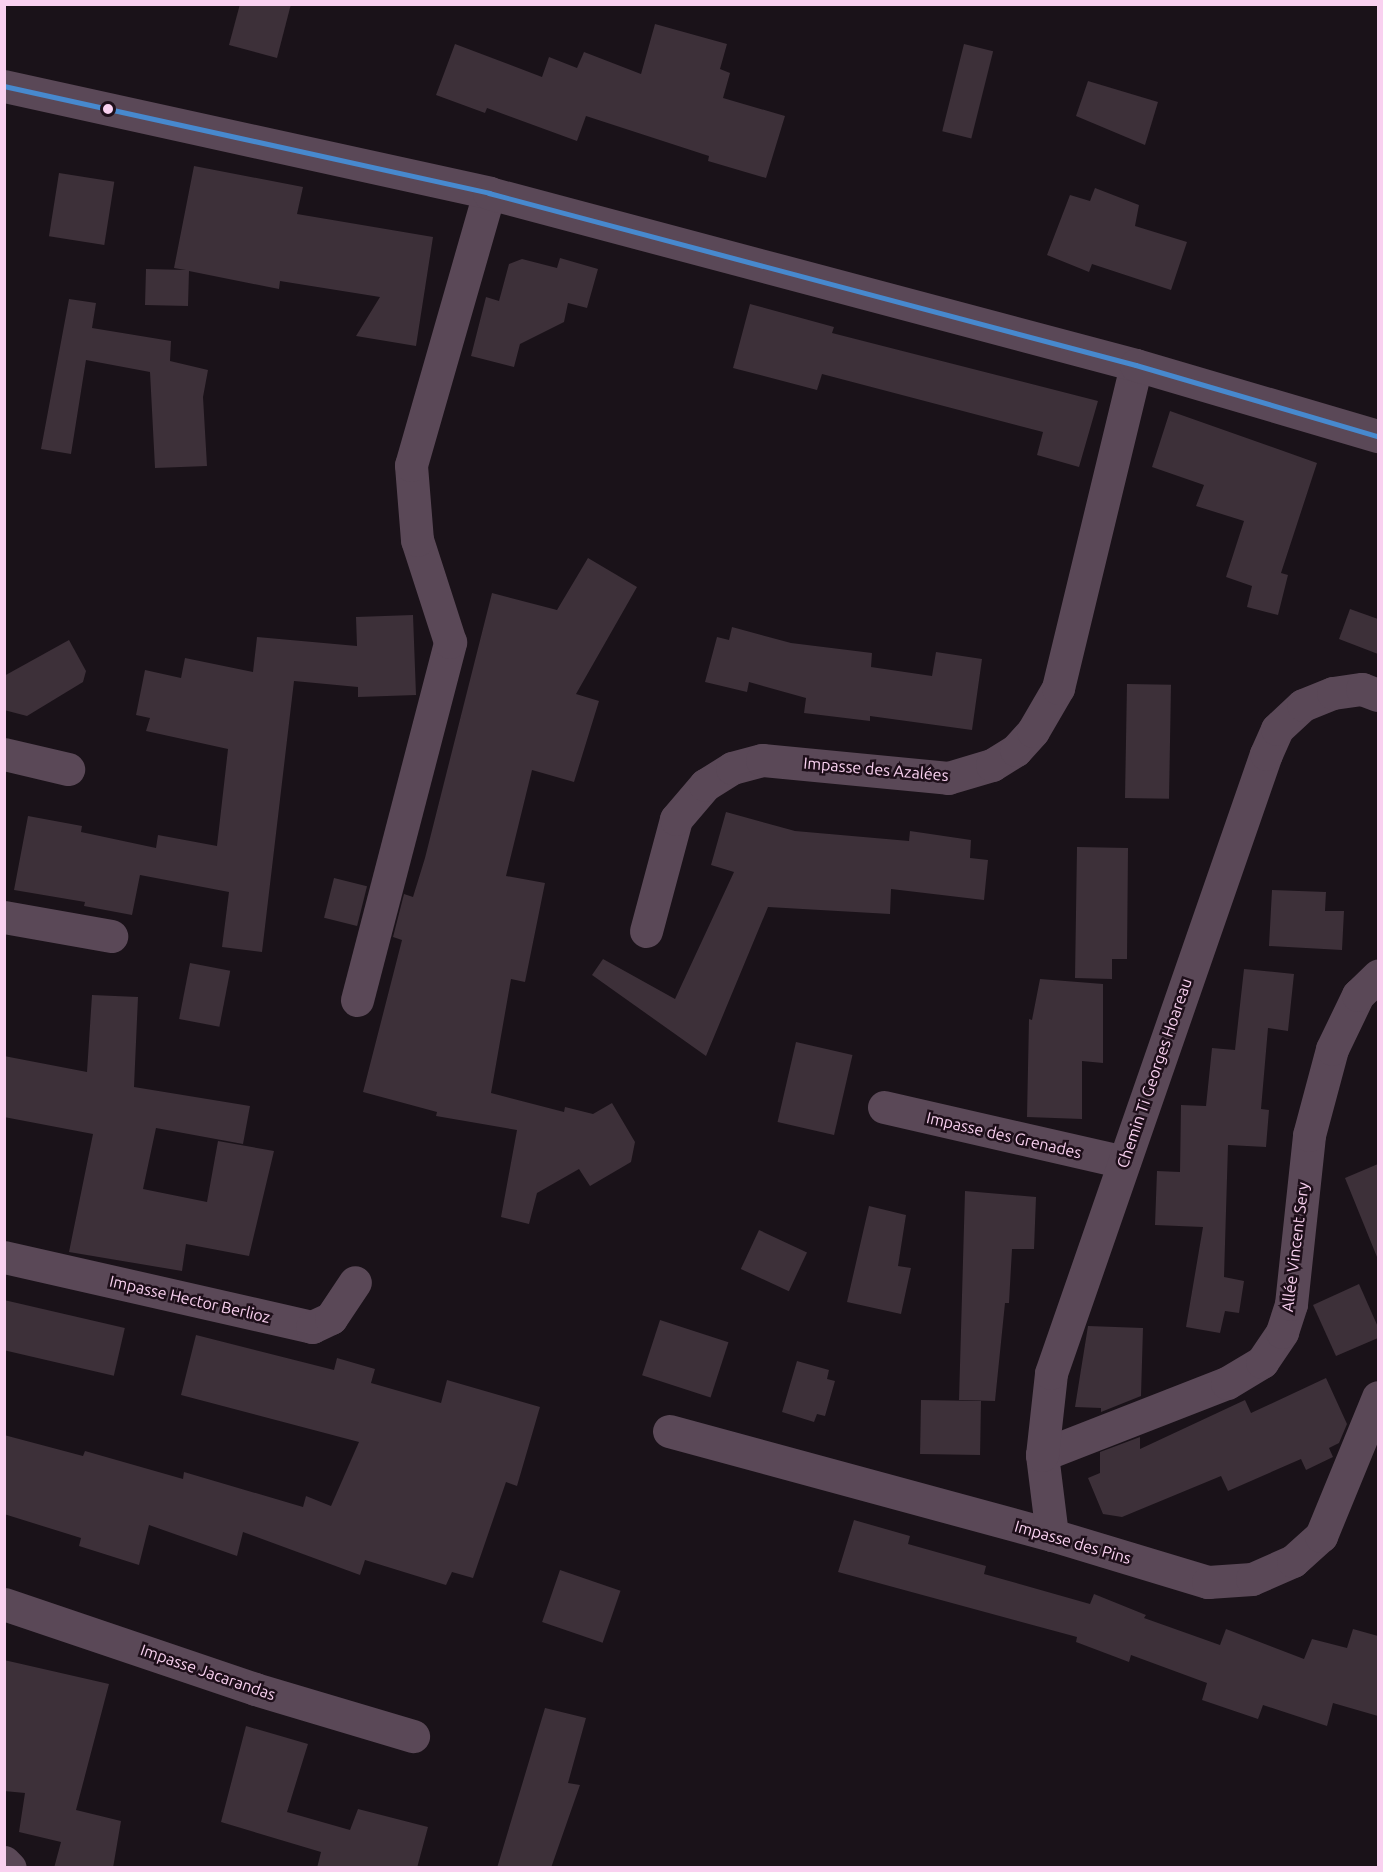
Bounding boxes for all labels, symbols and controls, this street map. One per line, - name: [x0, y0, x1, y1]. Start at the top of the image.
- unlabelled marker: [102, 103, 114, 115]
- street label: Impasse des Azalées: [803, 753, 949, 785]
- street label: Chemin Ti Georges Hoareau: [1112, 976, 1196, 1170]
- street label: Impasse des Grenades: [925, 1108, 1083, 1162]
- street label: Allée Vincent Sery: [1278, 1181, 1312, 1313]
- street label: Impasse Hector Berlioz: [108, 1271, 272, 1327]
- street label: Impasse des Pins: [1013, 1516, 1133, 1568]
- street label: Impasse Jacarandas: [138, 1640, 278, 1704]

